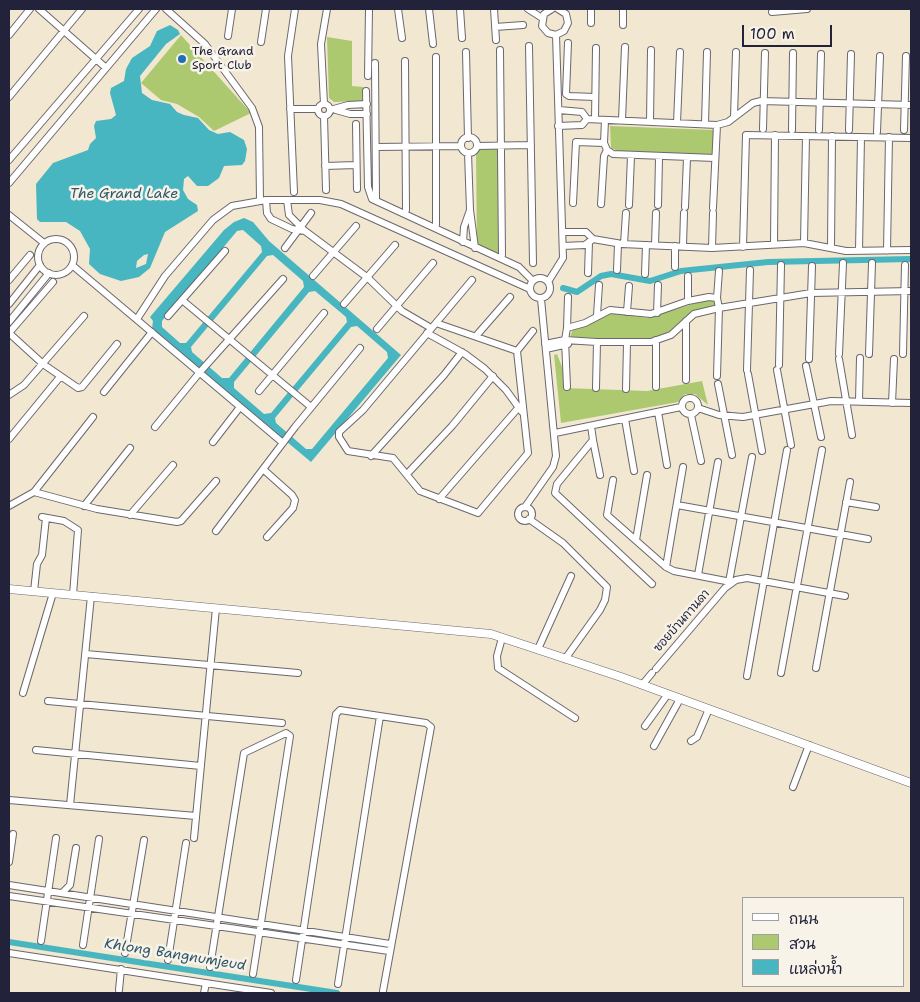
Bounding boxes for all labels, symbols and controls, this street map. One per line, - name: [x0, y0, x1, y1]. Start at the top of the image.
- scale bar: [745, 15, 835, 47]
- text: 100 m: [750, 24, 795, 44]
- place label: The Grand Sport Club: [192, 45, 253, 73]
- marker: The Grand Sport Club: [176, 53, 188, 65]
- water label: The Grand Lake: [70, 186, 178, 202]
- street label: ซอยบ้านกานดา: [651, 587, 713, 655]
- legend: [742, 897, 905, 987]
- text: ถนน: [789, 909, 818, 929]
- text: สวน: [789, 934, 816, 954]
- water label: Khlong Bangnumjeud: [103, 935, 247, 975]
- text: แหล่งน้ำ: [789, 959, 843, 979]

